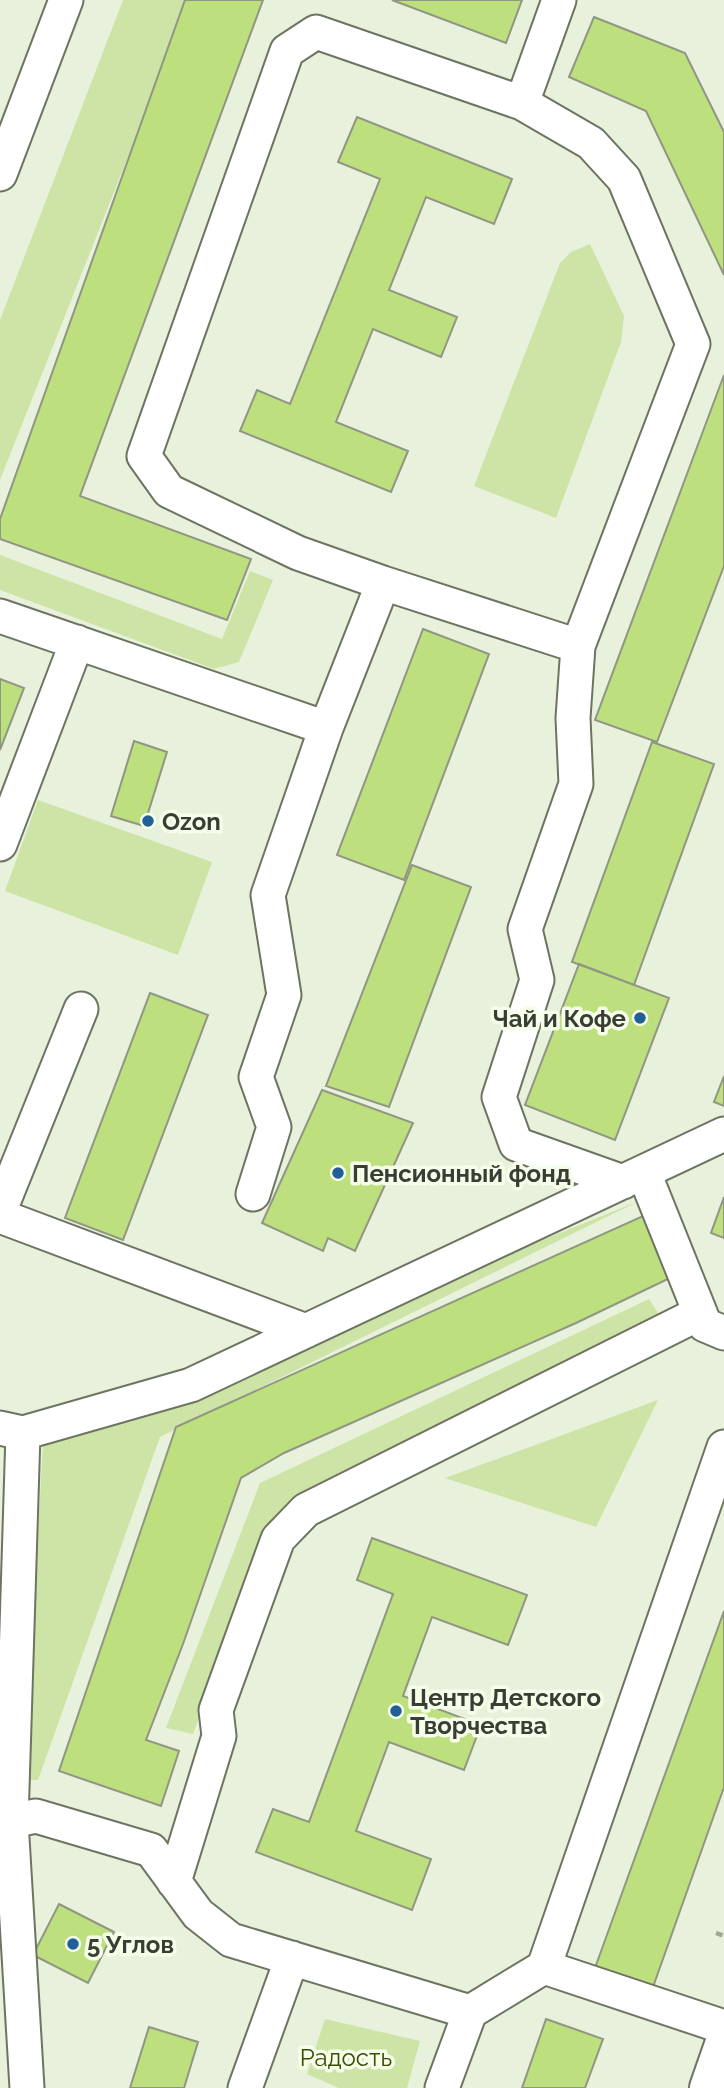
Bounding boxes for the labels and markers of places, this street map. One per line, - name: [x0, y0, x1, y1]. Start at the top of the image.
- place label: Ozon: [162, 807, 221, 836]
- marker: Ozon: [140, 813, 156, 829]
- place label: Чай и Кофе: [493, 1004, 626, 1033]
- marker: Чай и Кофе: [632, 1010, 648, 1026]
- place label: Пенсионный фонд: [352, 1159, 571, 1188]
- marker: Пенсионный фонд: [330, 1165, 346, 1181]
- place label: Центр Детского Творчества: [410, 1683, 601, 1740]
- marker: Центр Детского Творчества: [388, 1703, 404, 1719]
- place label: 5 Углов: [87, 1930, 174, 1959]
- marker: 5 Углов: [65, 1936, 81, 1952]

